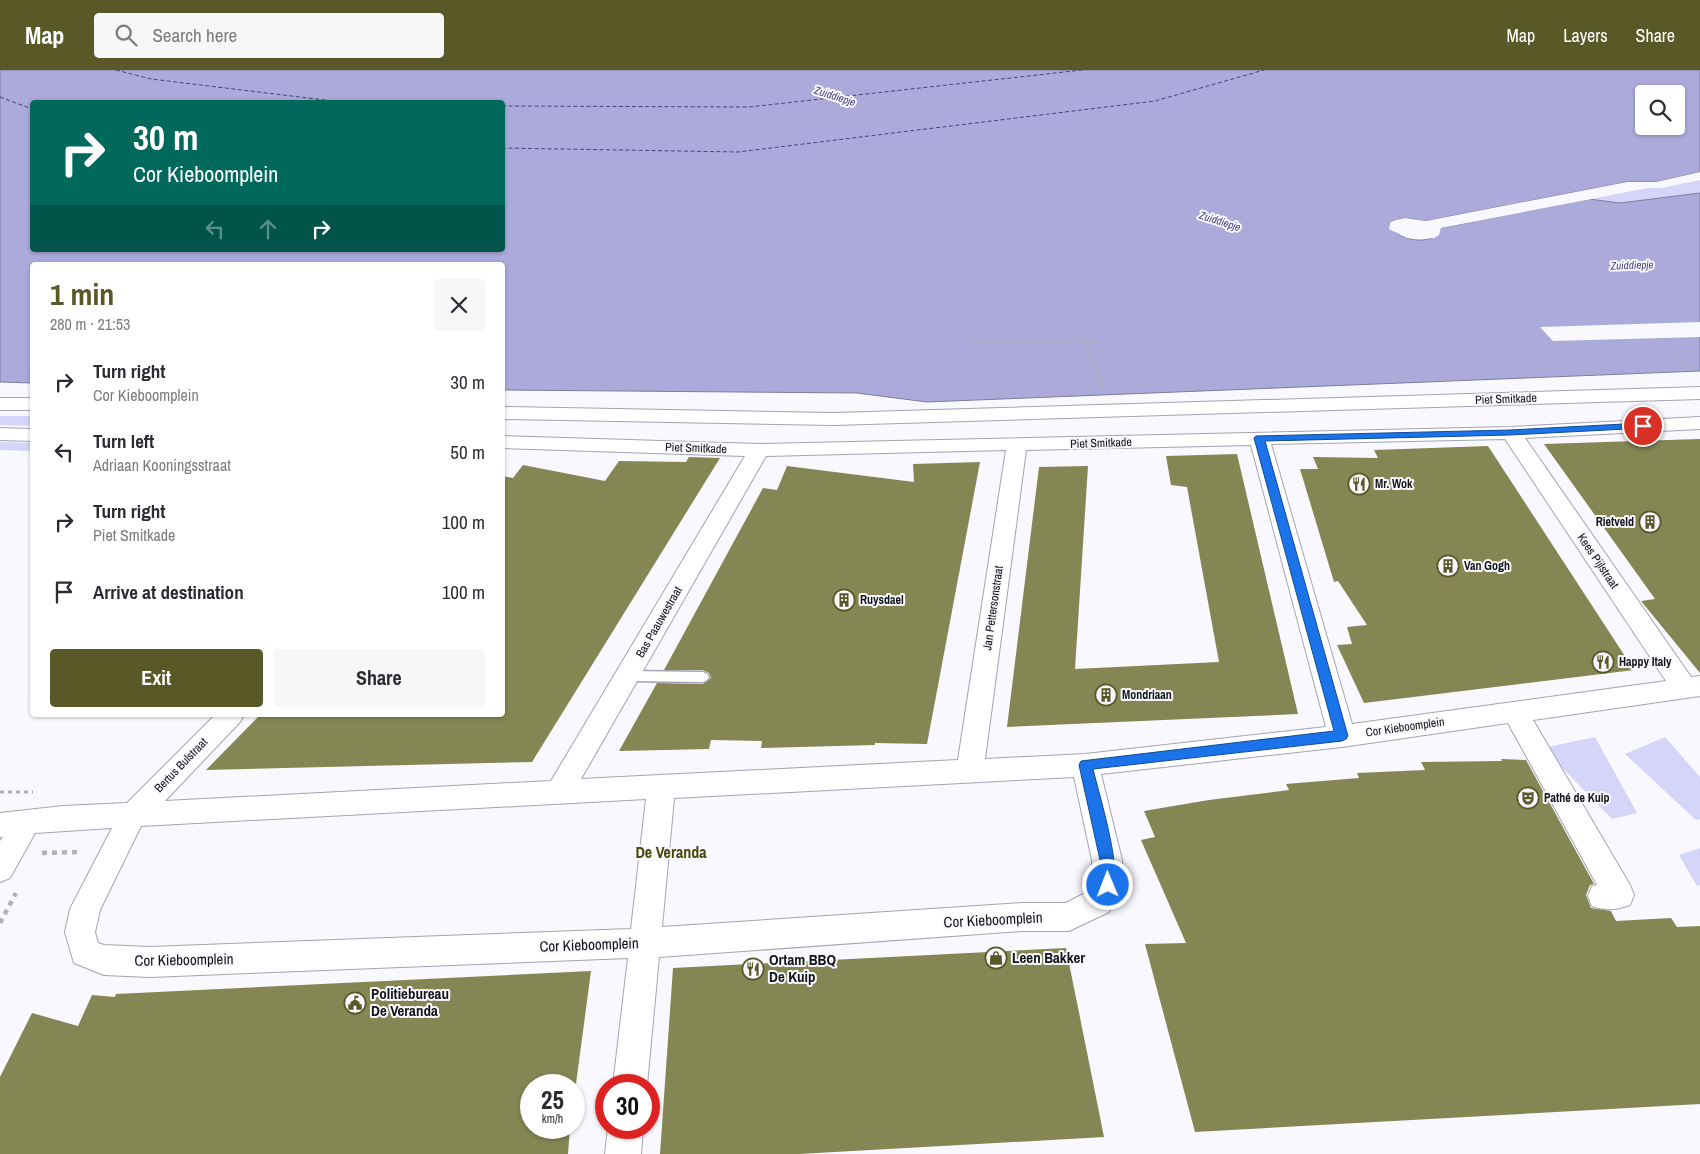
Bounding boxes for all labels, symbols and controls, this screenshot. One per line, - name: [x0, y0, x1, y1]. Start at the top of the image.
- search box: [94, 13, 444, 58]
- text: Map: [25, 19, 64, 51]
- icon: search: [112, 21, 140, 49]
- text: Search here: [152, 22, 237, 48]
- text: Map: [1507, 23, 1535, 48]
- text: Layers: [1563, 23, 1608, 48]
- text: Share: [1636, 23, 1675, 48]
- water label: Zuiddiepje: [812, 82, 857, 109]
- map controls: [1635, 85, 1685, 135]
- button: search: [1635, 85, 1685, 135]
- text: 30 m: [133, 114, 198, 161]
- icon: right: [50, 120, 115, 185]
- text: Cor Kieboomplein: [133, 159, 278, 189]
- water label: Zuiddiepje: [1197, 207, 1242, 234]
- icon: left: [201, 215, 229, 243]
- icon: ahead: [254, 215, 282, 243]
- icon: right: [307, 215, 335, 243]
- water label: Zuiddiepje: [1609, 257, 1654, 273]
- text: 1 min: [50, 274, 114, 314]
- button: close: [433, 279, 485, 331]
- text: 280 m · 21:53: [50, 313, 130, 335]
- text: Turn right: [93, 358, 165, 384]
- icon: right: [50, 368, 78, 396]
- text: 30 m: [450, 369, 485, 395]
- text: Cor Kieboomplein: [93, 384, 199, 406]
- street label: Piet Smitkade: [1475, 390, 1537, 408]
- pin: [1622, 405, 1664, 447]
- icon: arrive: [1629, 412, 1657, 440]
- text: Turn left: [93, 428, 154, 454]
- street label: Piet Smitkade: [1070, 434, 1132, 452]
- icon: left: [50, 438, 78, 466]
- text: 50 m: [450, 439, 485, 465]
- street label: Piet Smitkade: [665, 439, 727, 457]
- text: Adriaan Kooningsstraat: [93, 454, 231, 476]
- restaurant icon: Mr. Wok: [1347, 472, 1371, 496]
- place label: Mr. Wok: [1375, 476, 1413, 492]
- text: Turn right: [93, 498, 165, 524]
- icon: right: [50, 508, 78, 536]
- text: 100 m: [442, 509, 485, 535]
- building icon: Rietveld: [1638, 510, 1662, 534]
- place label: Rietveld: [1596, 514, 1634, 530]
- text: Piet Smitkade: [93, 524, 175, 546]
- street label: Kees Pijlstraat: [1574, 530, 1623, 592]
- building icon: Van Gogh: [1436, 554, 1460, 578]
- place label: Van Gogh: [1464, 558, 1510, 574]
- street label: Jan Pettersonstraat: [979, 564, 1007, 651]
- icon: arrive: [50, 578, 78, 606]
- text: Arrive at destination: [93, 579, 244, 605]
- text: 100 m: [442, 579, 485, 605]
- street label: Bas Paauwestraat: [632, 583, 686, 661]
- building icon: Ruysdael: [832, 588, 856, 612]
- place label: Ruysdael: [860, 592, 904, 608]
- button: Exit: [50, 649, 263, 707]
- button: Share: [273, 649, 485, 707]
- restaurant icon: Happy Italy: [1591, 650, 1615, 674]
- place label: Happy Italy: [1619, 654, 1672, 670]
- building icon: Mondriaan: [1094, 683, 1118, 707]
- place label: Mondriaan: [1122, 687, 1172, 703]
- street label: Cor Kieboomplein: [1365, 714, 1445, 740]
- street label: Bertus Bulstraat: [151, 734, 211, 796]
- theatre icon: Pathé de Kuip: [1516, 786, 1540, 810]
- place label: Pathé de Kuip: [1544, 790, 1610, 806]
- district label: De Veranda: [635, 841, 707, 863]
- position arrow: [1081, 858, 1133, 910]
- street label: Cor Kieboomplein: [943, 906, 1043, 933]
- street label: Cor Kieboomplein: [539, 932, 639, 957]
- shop icon: Leen Bakker: [984, 946, 1008, 970]
- place label: Leen Bakker: [1012, 947, 1085, 968]
- street label: Cor Kieboomplein: [134, 948, 234, 971]
- place label: Ortam BBQ De Kuip: [769, 949, 836, 987]
- restaurant icon: Ortam BBQ De Kuip: [741, 957, 765, 981]
- place label: Politiebureau De Veranda: [371, 983, 449, 1021]
- public building icon: Politiebureau De Veranda: [343, 991, 367, 1015]
- speed limit sign: 30: [595, 1074, 660, 1139]
- text: 25: [541, 1083, 564, 1117]
- text: km/h: [542, 1111, 563, 1127]

